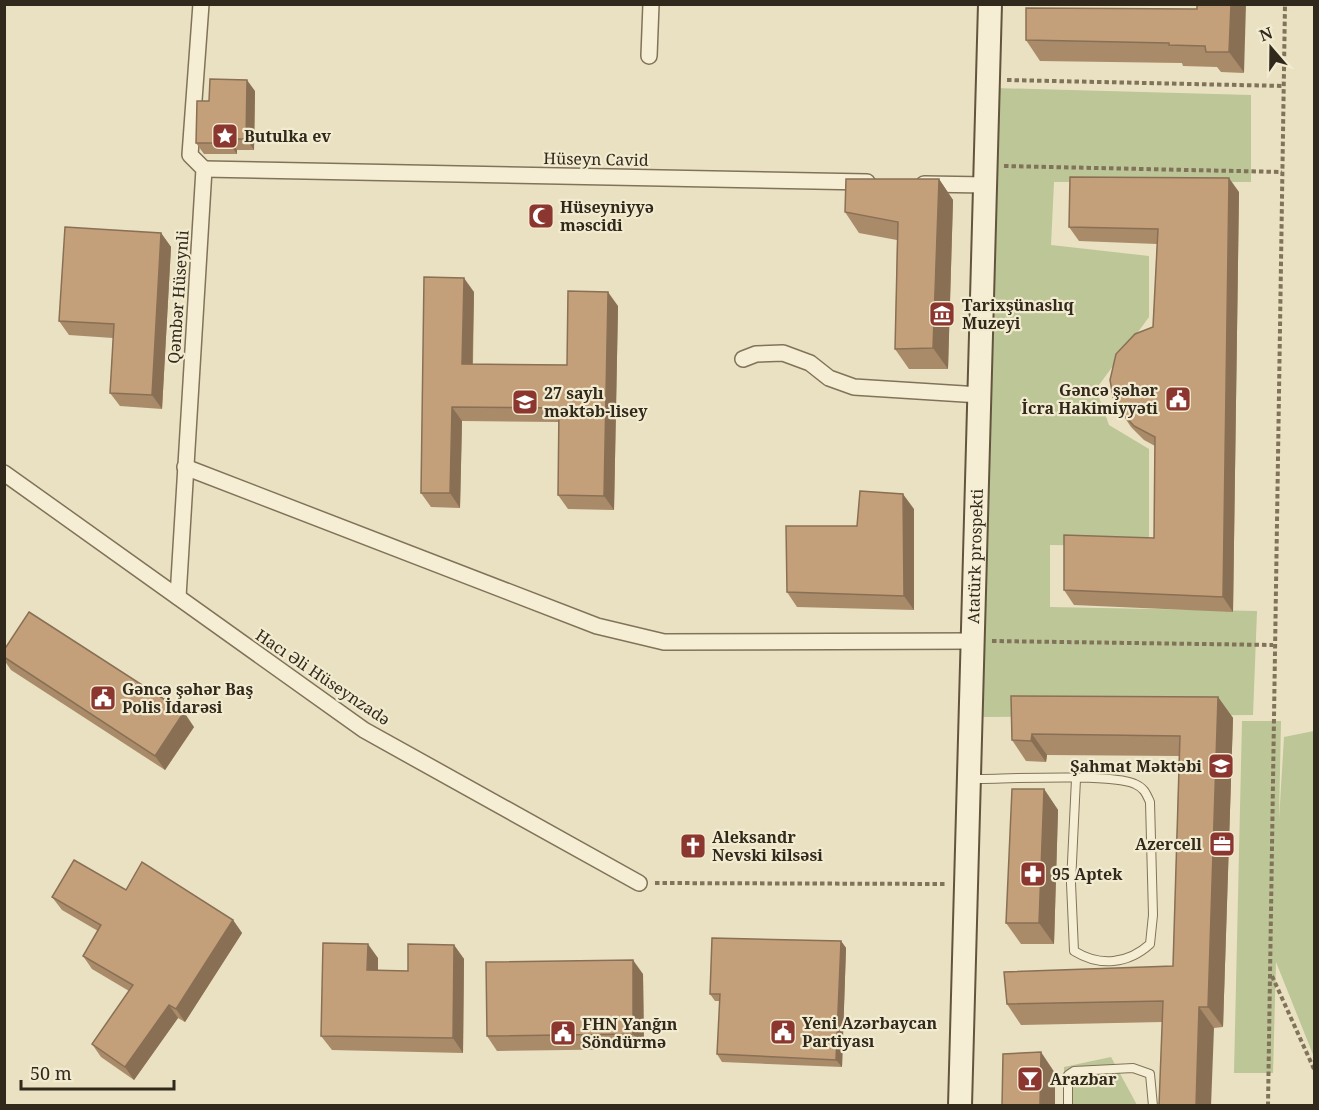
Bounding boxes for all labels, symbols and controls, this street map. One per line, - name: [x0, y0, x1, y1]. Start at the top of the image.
- north arrow: [1241, 18, 1301, 78]
- text: N: [1256, 21, 1276, 46]
- place icon: Butulka ev: [210, 121, 240, 151]
- place label: Butulka ev: [244, 125, 331, 147]
- street label: Hüseyn Cavid: [543, 147, 649, 171]
- place label: Hüseyniyyə məscidi: [560, 196, 654, 236]
- mosque icon: Hüseyniyyə məscidi: [526, 201, 556, 231]
- street label: Qəmbər Hüseynli: [162, 230, 194, 364]
- place label: Tarixşünaslıq Muzeyi: [962, 294, 1075, 334]
- museum icon: Tarixşünaslıq Muzeyi: [927, 299, 957, 329]
- place label: Gəncə şəhər İcra Hakimiyyəti: [1022, 379, 1159, 419]
- place label: 27 saylı məktəb-lisey: [544, 382, 648, 422]
- public building icon: Gəncə şəhər İcra Hakimiyyəti: [1163, 384, 1193, 414]
- school or university icon: 27 saylı məktəb-lisey: [510, 387, 540, 417]
- street label: Atatürk prospekti: [962, 488, 988, 624]
- street label: Hacı Əli Hüseynzadə: [251, 624, 395, 730]
- place label: Gəncə şəhər Baş Polis İdarəsi: [122, 678, 253, 718]
- public building icon: Gəncə şəhər Baş Polis İdarəsi: [88, 683, 118, 713]
- school or university icon: Şahmat Məktəbi: [1206, 751, 1236, 781]
- place label: Şahmat Məktəbi: [1070, 755, 1202, 777]
- place label: Aleksandr Nevski kilsəsi: [712, 826, 823, 866]
- office icon: Azercell: [1207, 829, 1237, 859]
- church icon: Aleksandr Nevski kilsəsi: [678, 831, 708, 861]
- place label: Azercell: [1135, 833, 1202, 855]
- pharmacy icon: 95 Aptek: [1018, 859, 1048, 889]
- place label: 95 Aptek: [1052, 863, 1123, 885]
- place label: Yeni Azərbaycan Partiyası: [802, 1012, 938, 1052]
- place label: FHN Yanğın Söndürmə: [582, 1013, 678, 1053]
- public building icon: Yeni Azərbaycan Partiyası: [768, 1017, 798, 1047]
- public building icon: FHN Yanğın Söndürmə: [548, 1018, 578, 1048]
- scale bar: [21, 1053, 174, 1091]
- text: 50 m: [30, 1061, 72, 1085]
- bar icon: Arazbar: [1015, 1064, 1045, 1094]
- place label: Arazbar: [1050, 1068, 1117, 1090]

